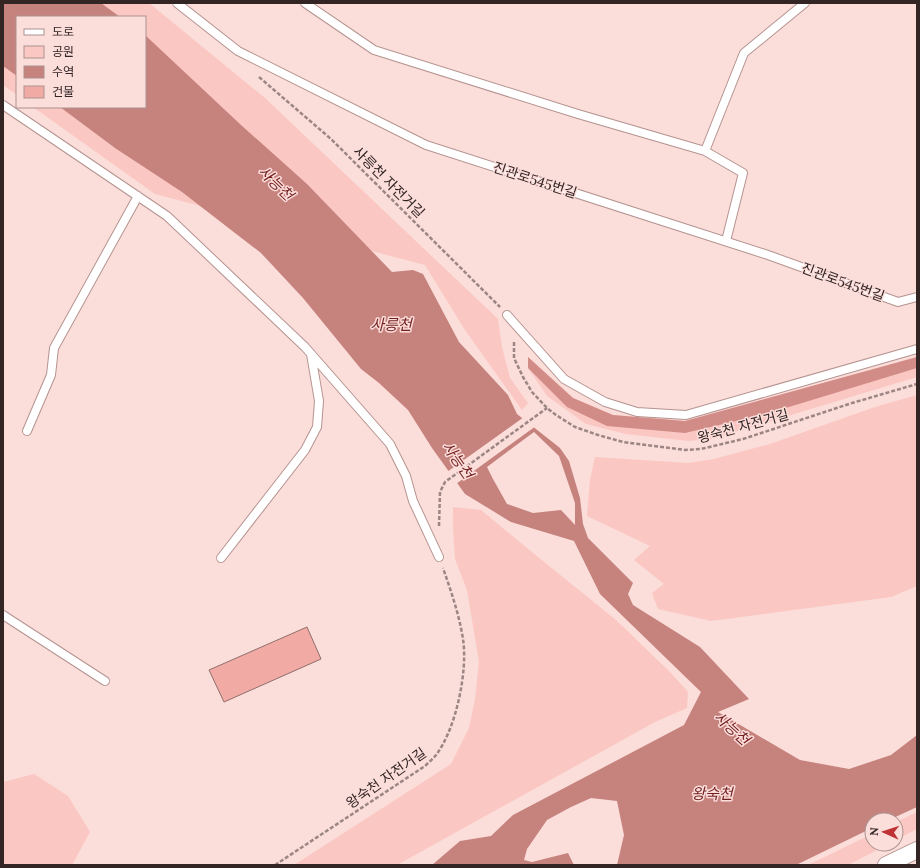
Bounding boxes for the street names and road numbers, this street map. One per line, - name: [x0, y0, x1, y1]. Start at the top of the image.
- street label: 사릉천 자전거길: [349, 142, 429, 222]
- street label: 진관로545번길: [491, 158, 579, 202]
- street label: 진관로545번길: [799, 259, 887, 305]
- street label: 왕숙천 자전거길: [695, 405, 791, 447]
- street label: 왕숙천 자전거길: [342, 744, 430, 812]

